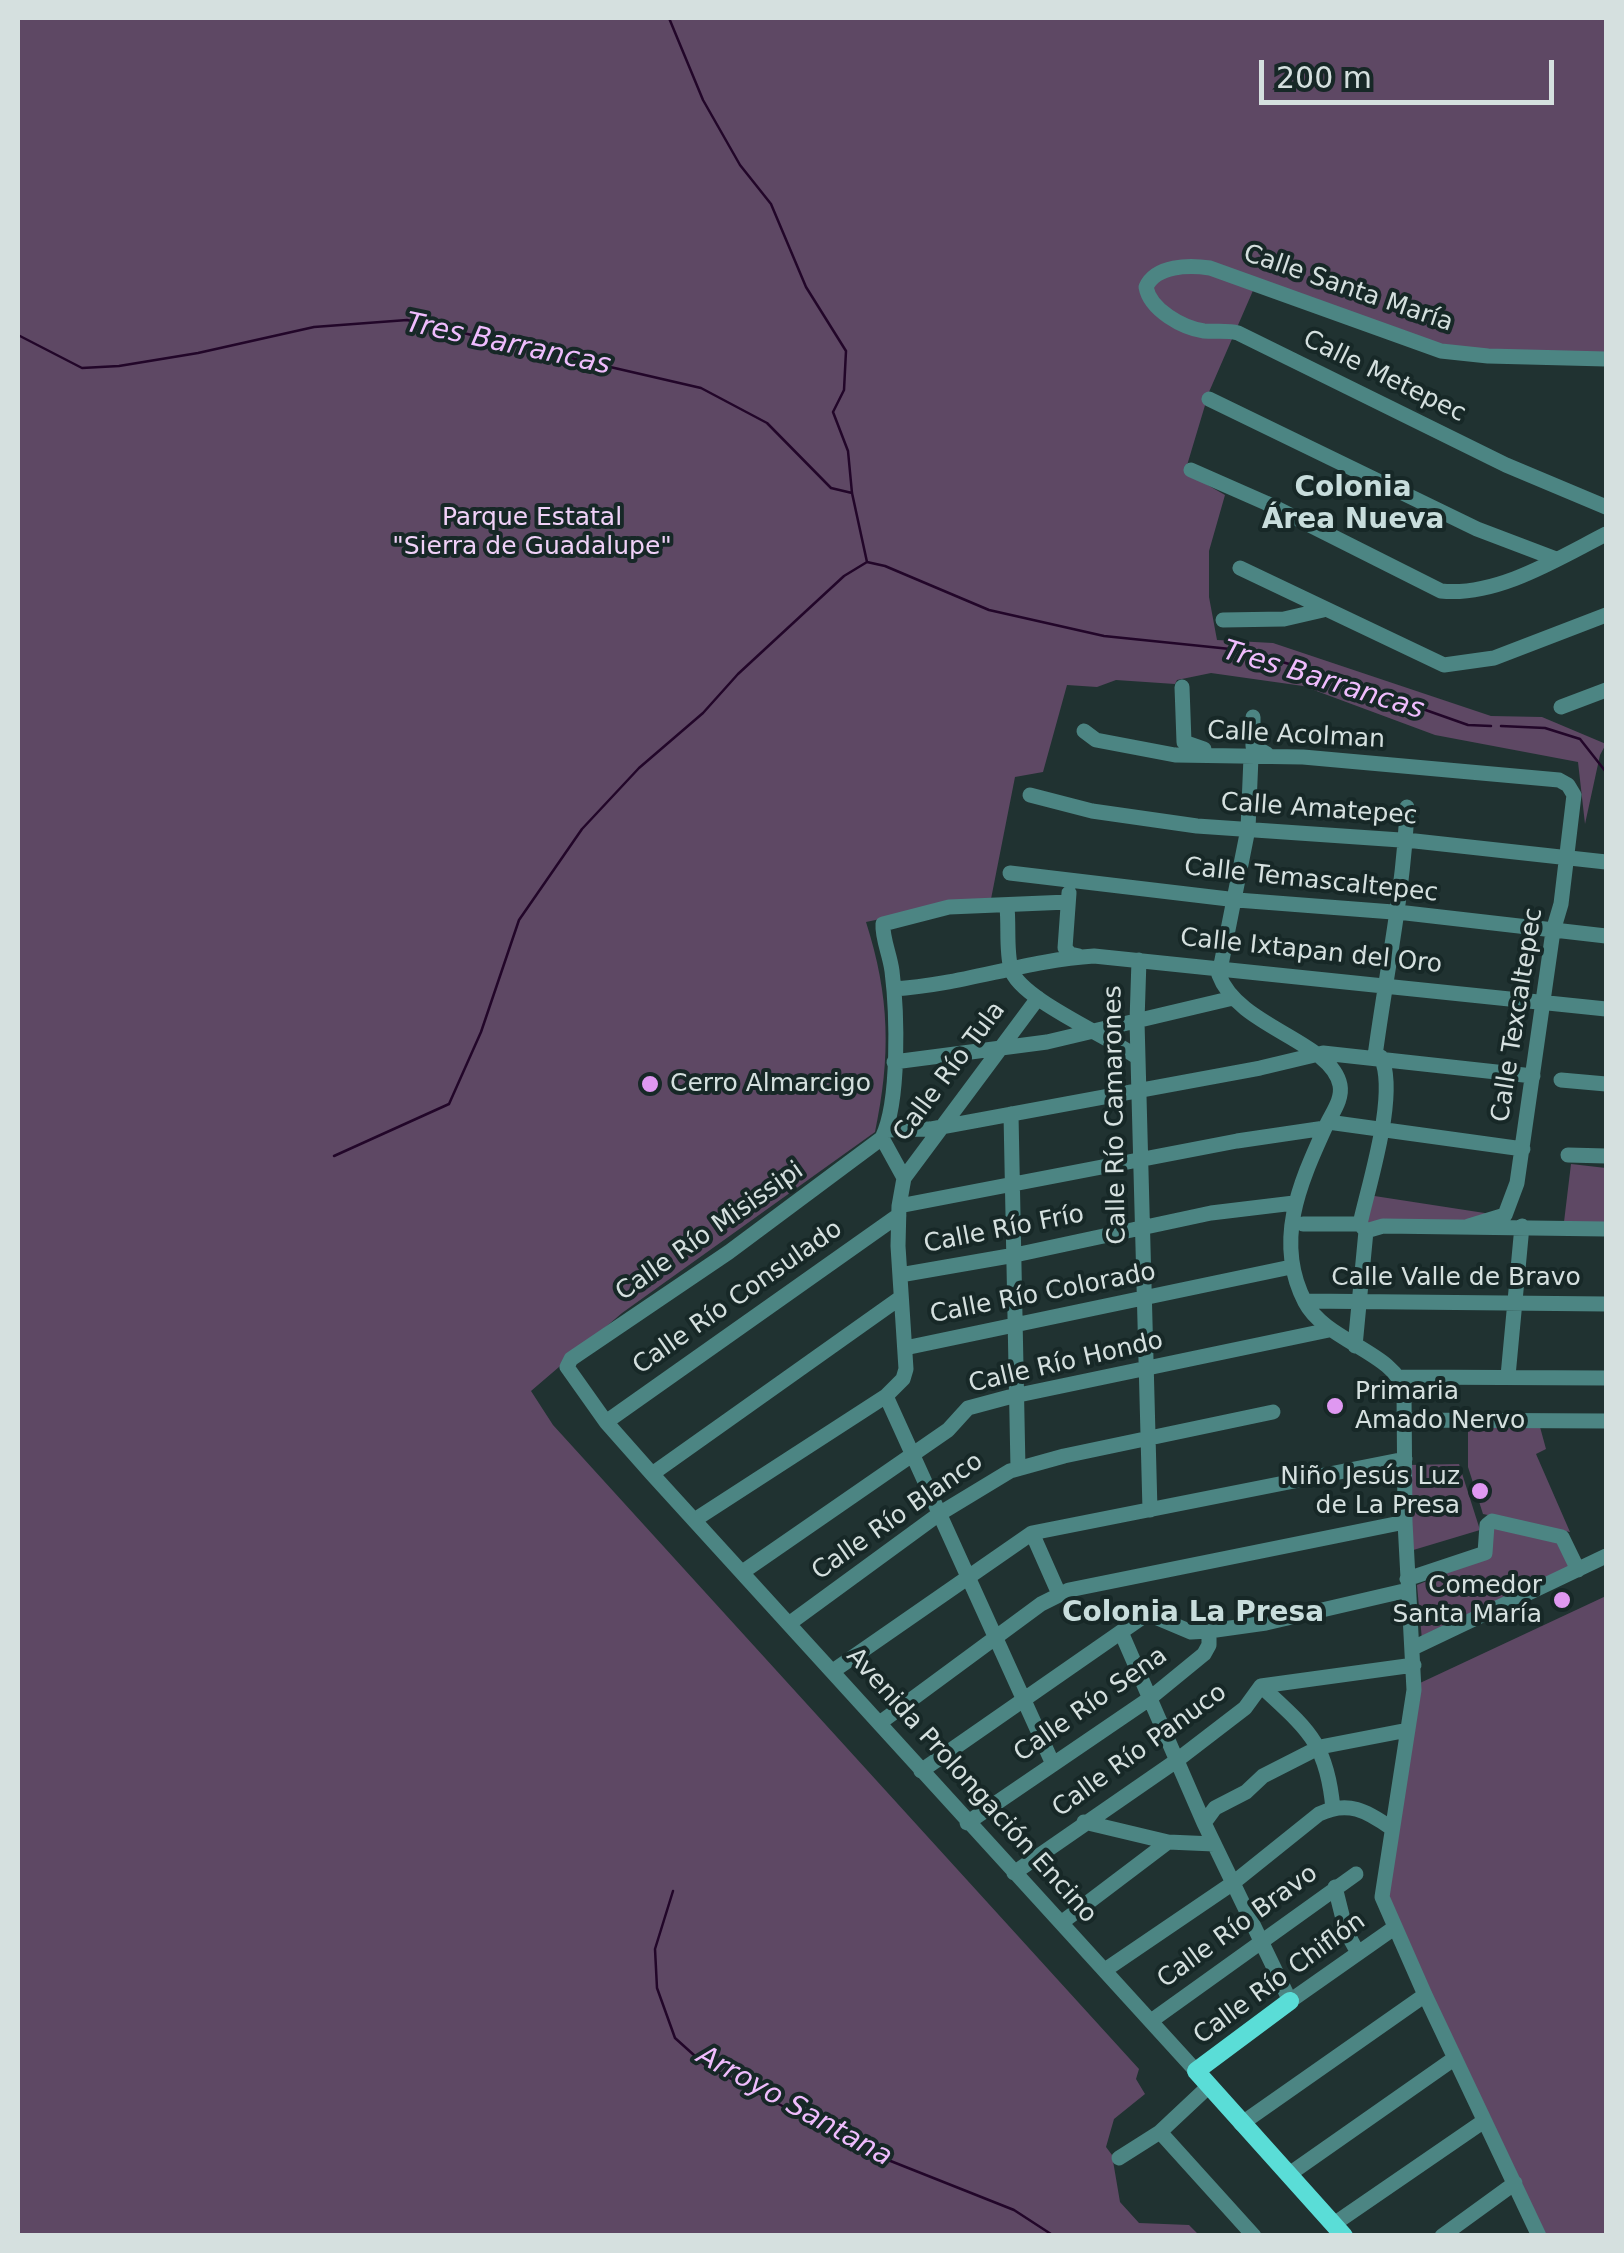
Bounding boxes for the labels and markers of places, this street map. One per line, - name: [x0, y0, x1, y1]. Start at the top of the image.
- place label: Cerro Almarcigo: [670, 1069, 871, 1099]
- marker: Cerro Almarcigo: [639, 1073, 661, 1095]
- place label: Primaria Amado Nervo: [1355, 1377, 1525, 1436]
- marker: Primaria Amado Nervo: [1324, 1395, 1346, 1417]
- place label: Niño Jesús Luz de La Presa: [1280, 1462, 1460, 1521]
- marker: Niño Jesús Luz de La Presa: [1469, 1480, 1491, 1502]
- place label: Comedor Santa María: [1392, 1571, 1542, 1630]
- marker: Comedor Santa María: [1551, 1589, 1573, 1611]

